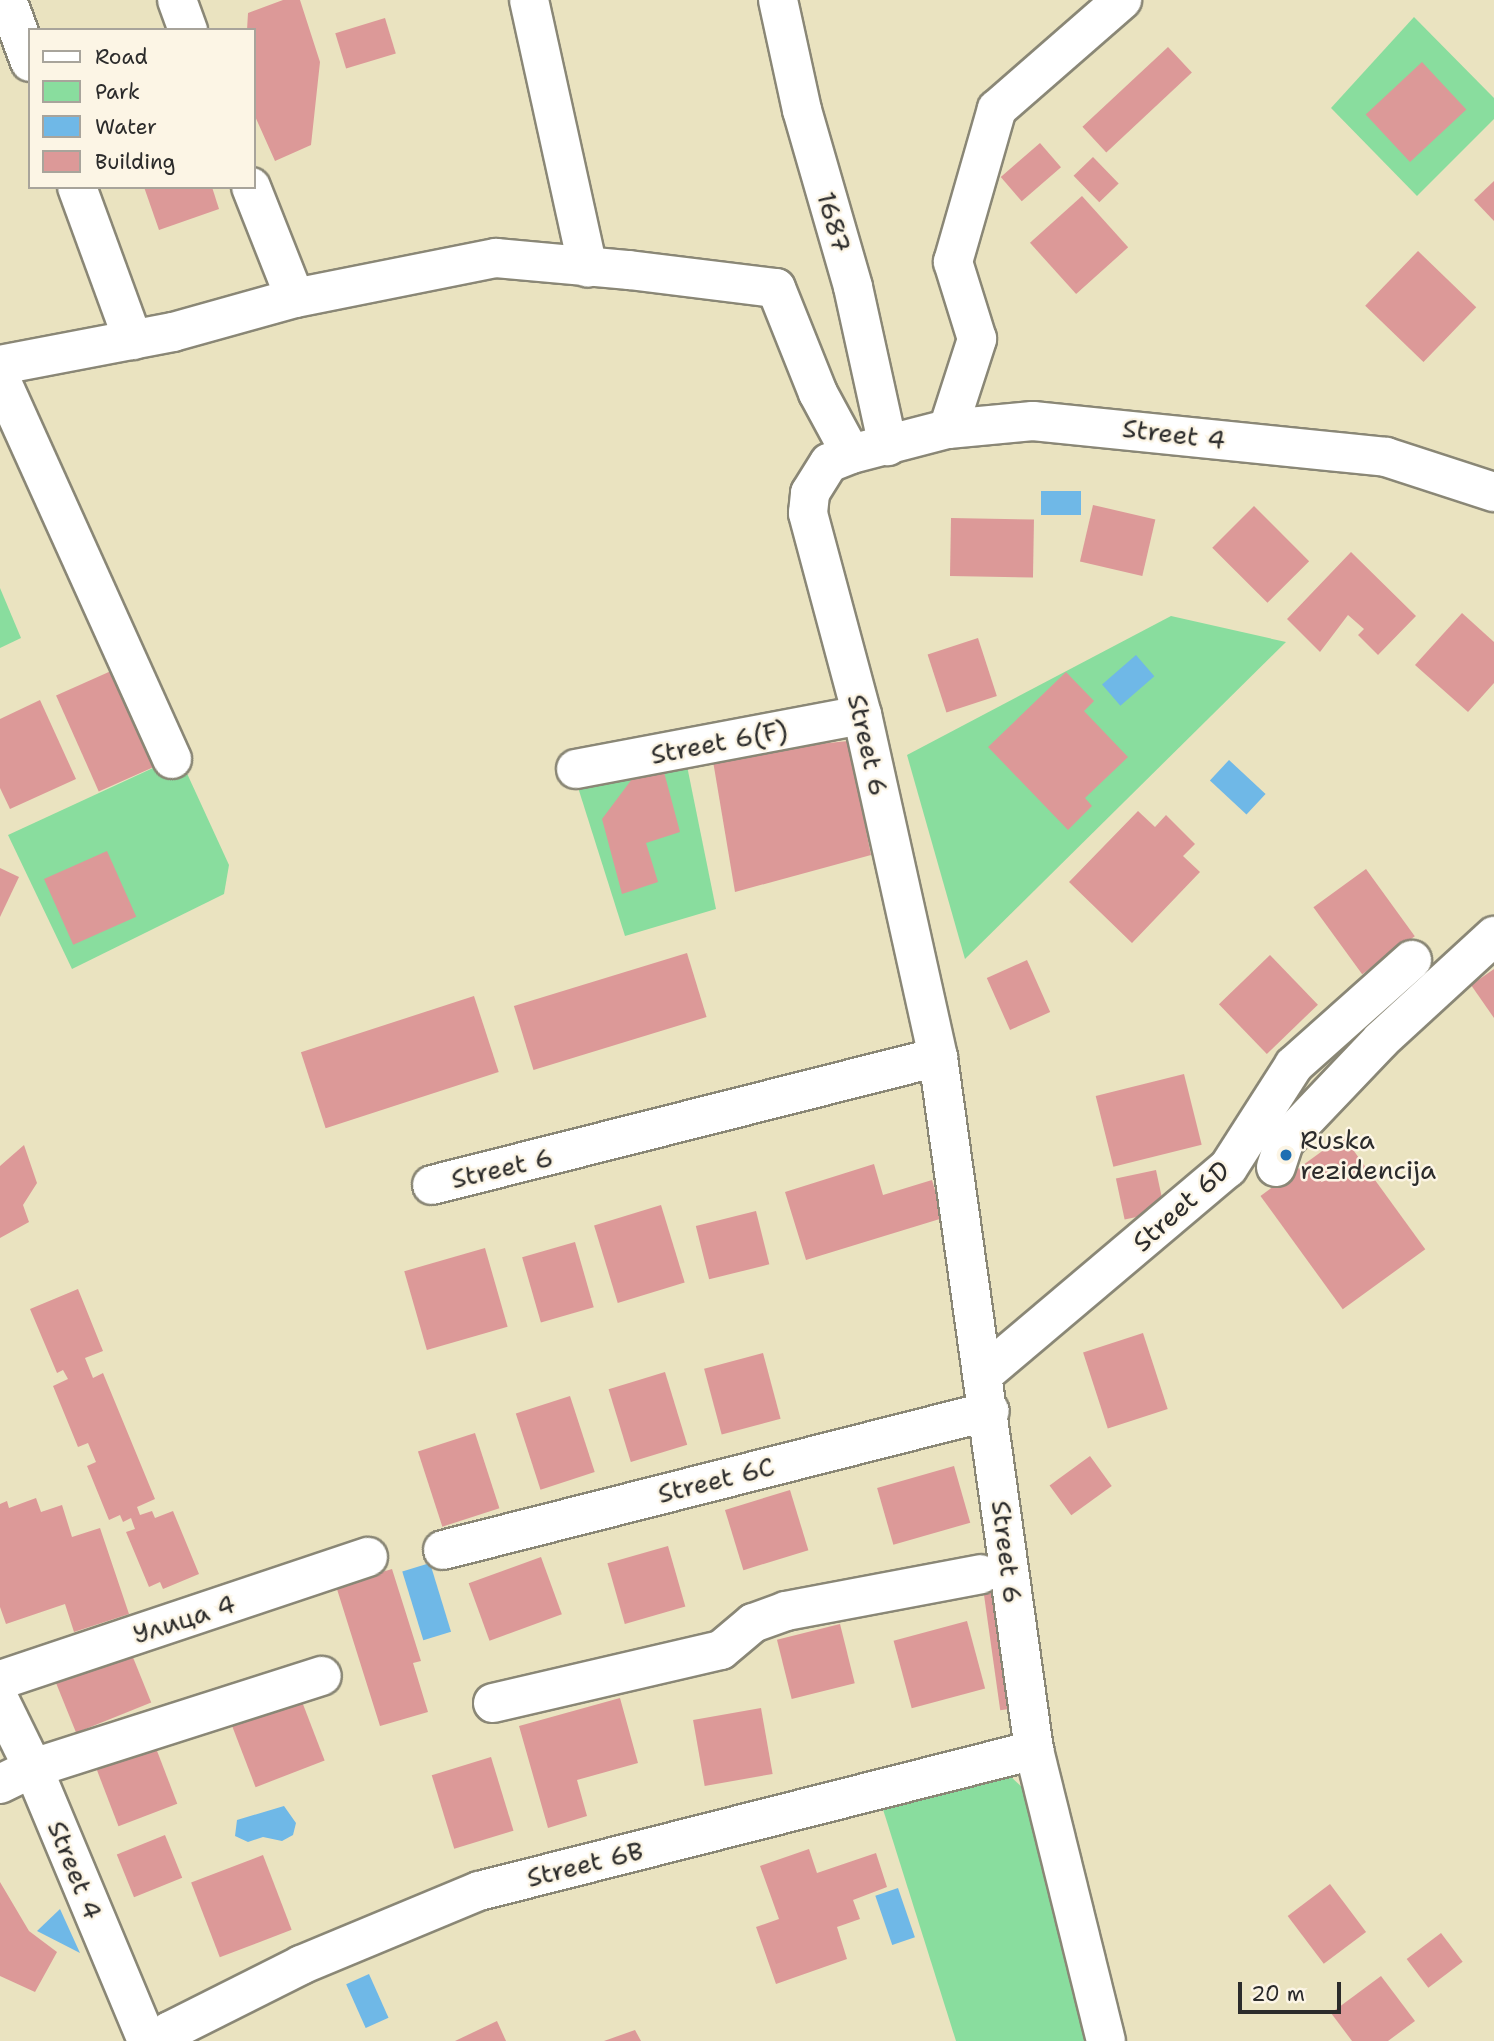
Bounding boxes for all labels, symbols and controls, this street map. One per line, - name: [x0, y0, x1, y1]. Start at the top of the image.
- legend: [28, 28, 256, 189]
- text: Road: [95, 43, 148, 71]
- text: Park: [95, 78, 140, 106]
- text: Water: [95, 113, 157, 141]
- text: Building: [95, 148, 175, 176]
- street label: 1687: [810, 188, 858, 256]
- street label: Street 4: [1121, 412, 1227, 456]
- street label: Street 6: [841, 691, 895, 799]
- street label: Street 6(F): [648, 713, 790, 771]
- place label: Ruska rezidencija: [1300, 1124, 1436, 1186]
- street label: Street 6: [448, 1141, 556, 1195]
- marker: Ruska rezidencija: [1278, 1147, 1294, 1163]
- street label: Street 6D: [1126, 1154, 1236, 1258]
- street label: Street 6C: [655, 1450, 777, 1510]
- street label: Street 6: [985, 1499, 1029, 1605]
- street label: Улица 4: [129, 1588, 239, 1650]
- street label: Street 4: [41, 1816, 109, 1924]
- street label: Street 6B: [524, 1834, 646, 1894]
- scale bar: [1242, 1968, 1345, 2012]
- text: 20 m: [1251, 1980, 1305, 2008]

